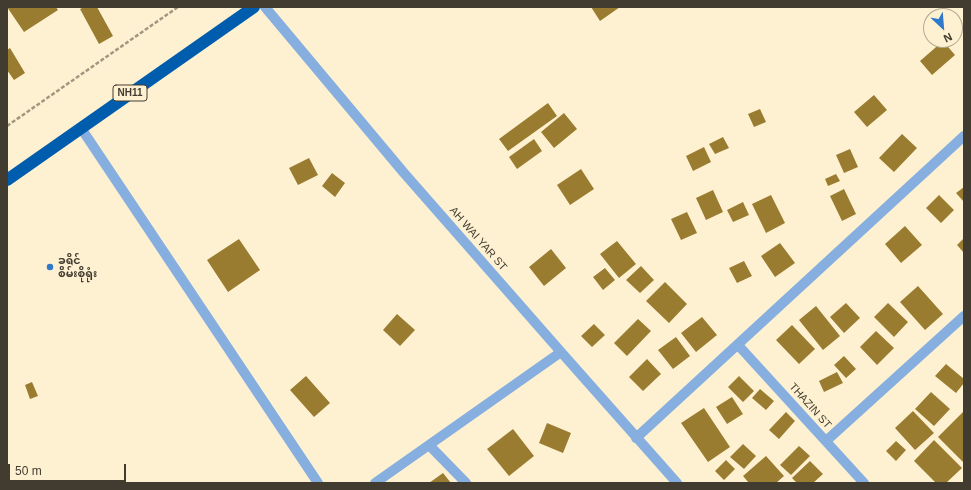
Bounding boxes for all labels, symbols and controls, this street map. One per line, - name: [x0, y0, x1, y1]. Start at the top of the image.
- north arrow: [923, 8, 963, 48]
- text: N: [942, 31, 954, 45]
- road number: NH11: [113, 85, 147, 101]
- street label: AH WAI YAR ST: [447, 204, 509, 274]
- place label: ခရိုင် စိမ်းစိုရုံး: [58, 254, 97, 280]
- marker: ခရိုင် စိမ်းစိုရုံး: [45, 262, 55, 272]
- street label: THAZIN ST: [786, 380, 834, 432]
- scale bar: [10, 456, 128, 482]
- text: 50 m: [15, 464, 42, 478]

